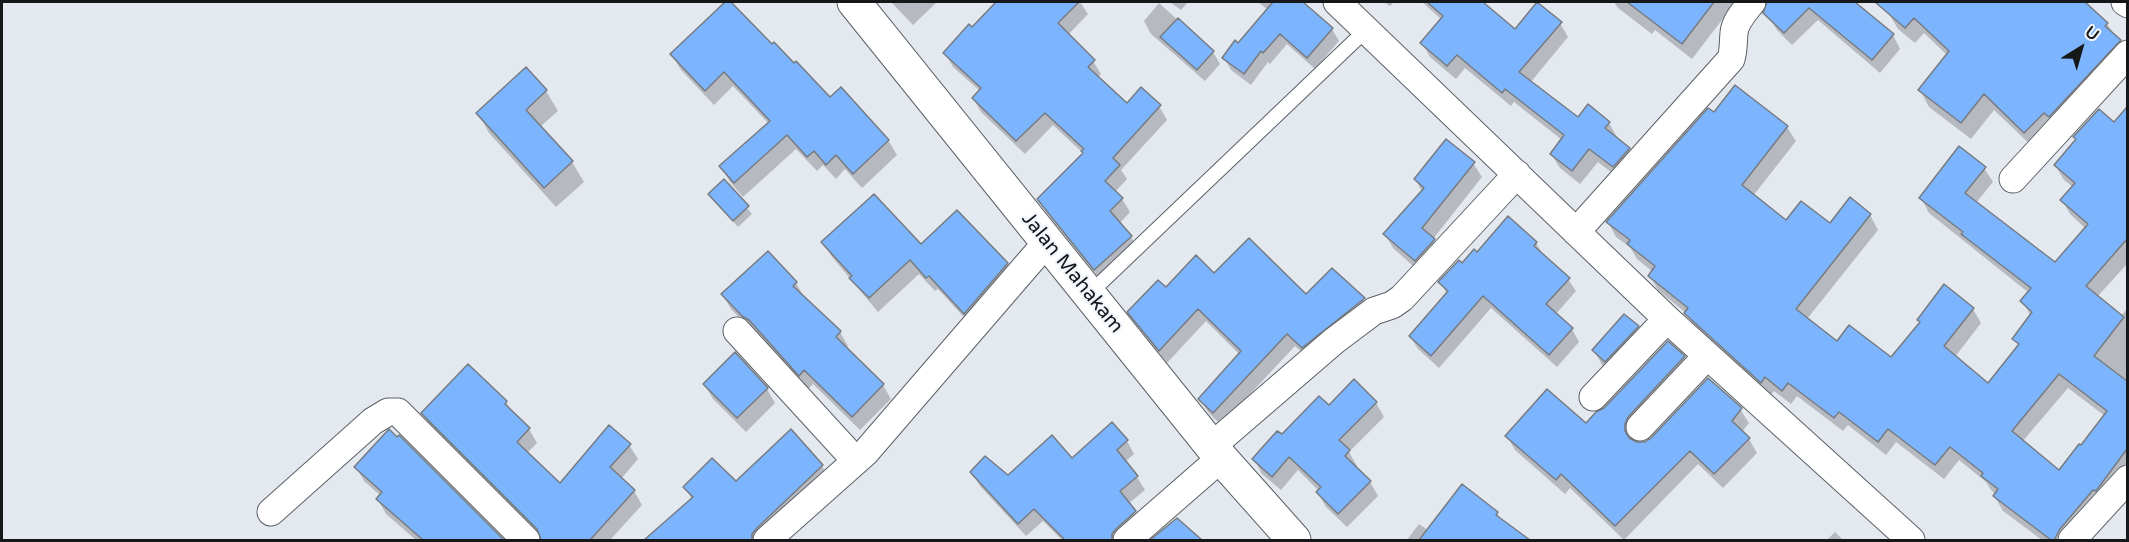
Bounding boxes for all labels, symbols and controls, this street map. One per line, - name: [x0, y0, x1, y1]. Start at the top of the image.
- north arrow: [2051, 18, 2111, 78]
- text: U: [2081, 22, 2103, 45]
- street label: Jalan Mahakam: [1016, 208, 1128, 338]

